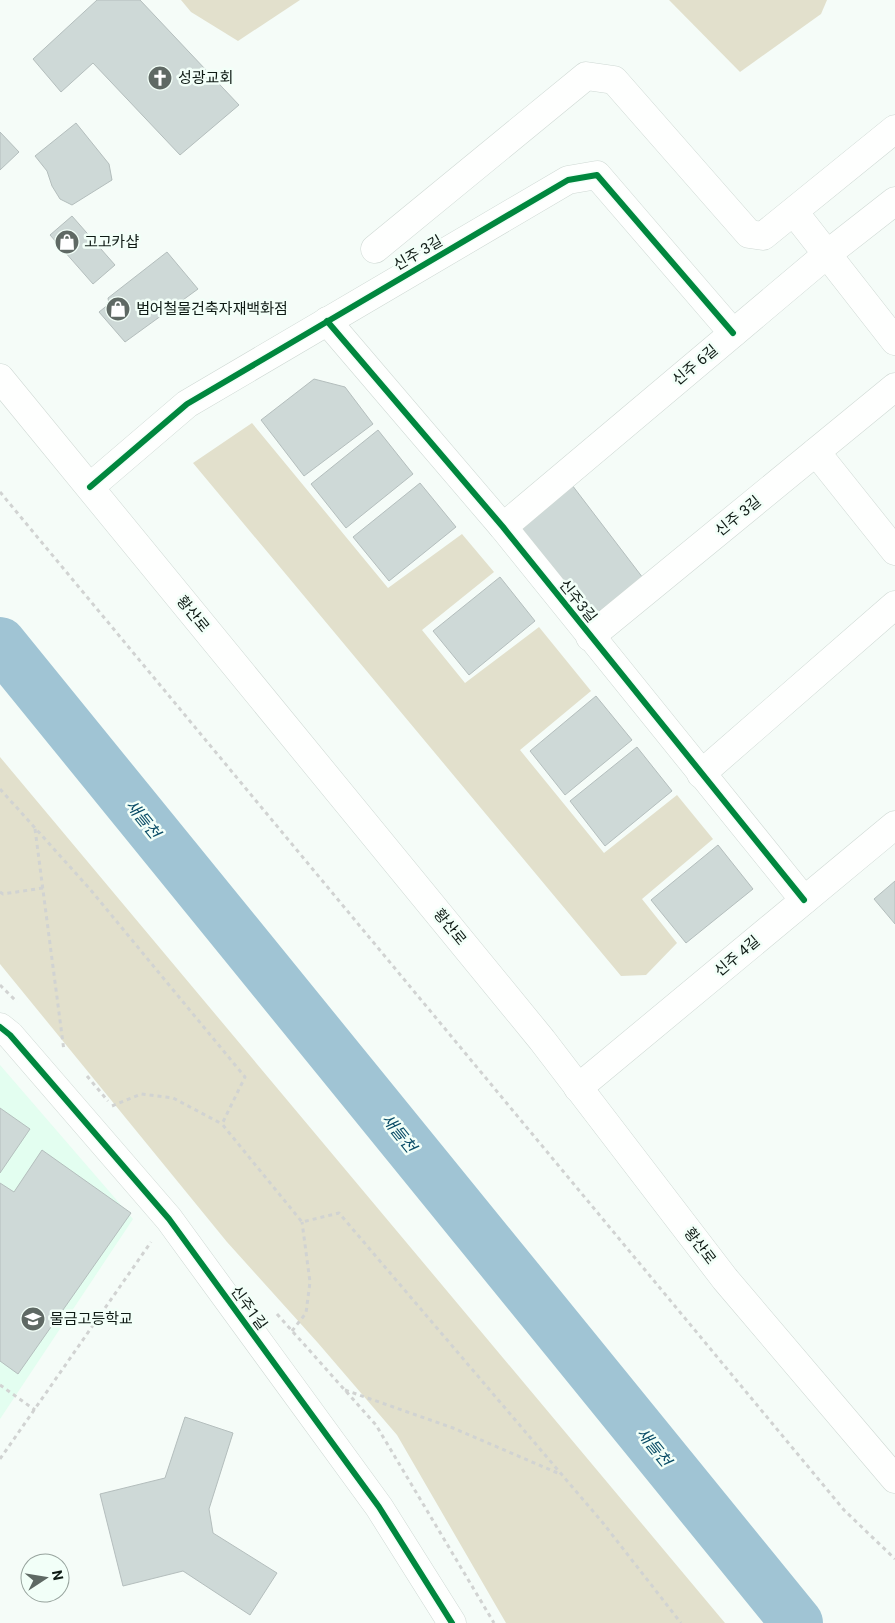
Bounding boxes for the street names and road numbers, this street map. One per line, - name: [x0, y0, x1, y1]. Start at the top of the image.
- street label: 신주 3길: [390, 232, 446, 274]
- street label: 신주 6길: [669, 341, 721, 389]
- street label: 신주 3길: [712, 492, 764, 540]
- street label: 신주3길: [555, 576, 601, 626]
- street label: 황산로: [173, 592, 213, 636]
- street label: 황산로: [430, 905, 470, 949]
- street label: 신주 4길: [711, 932, 763, 980]
- street label: 황산로: [680, 1224, 720, 1268]
- street label: 신주1길: [227, 1283, 271, 1333]

